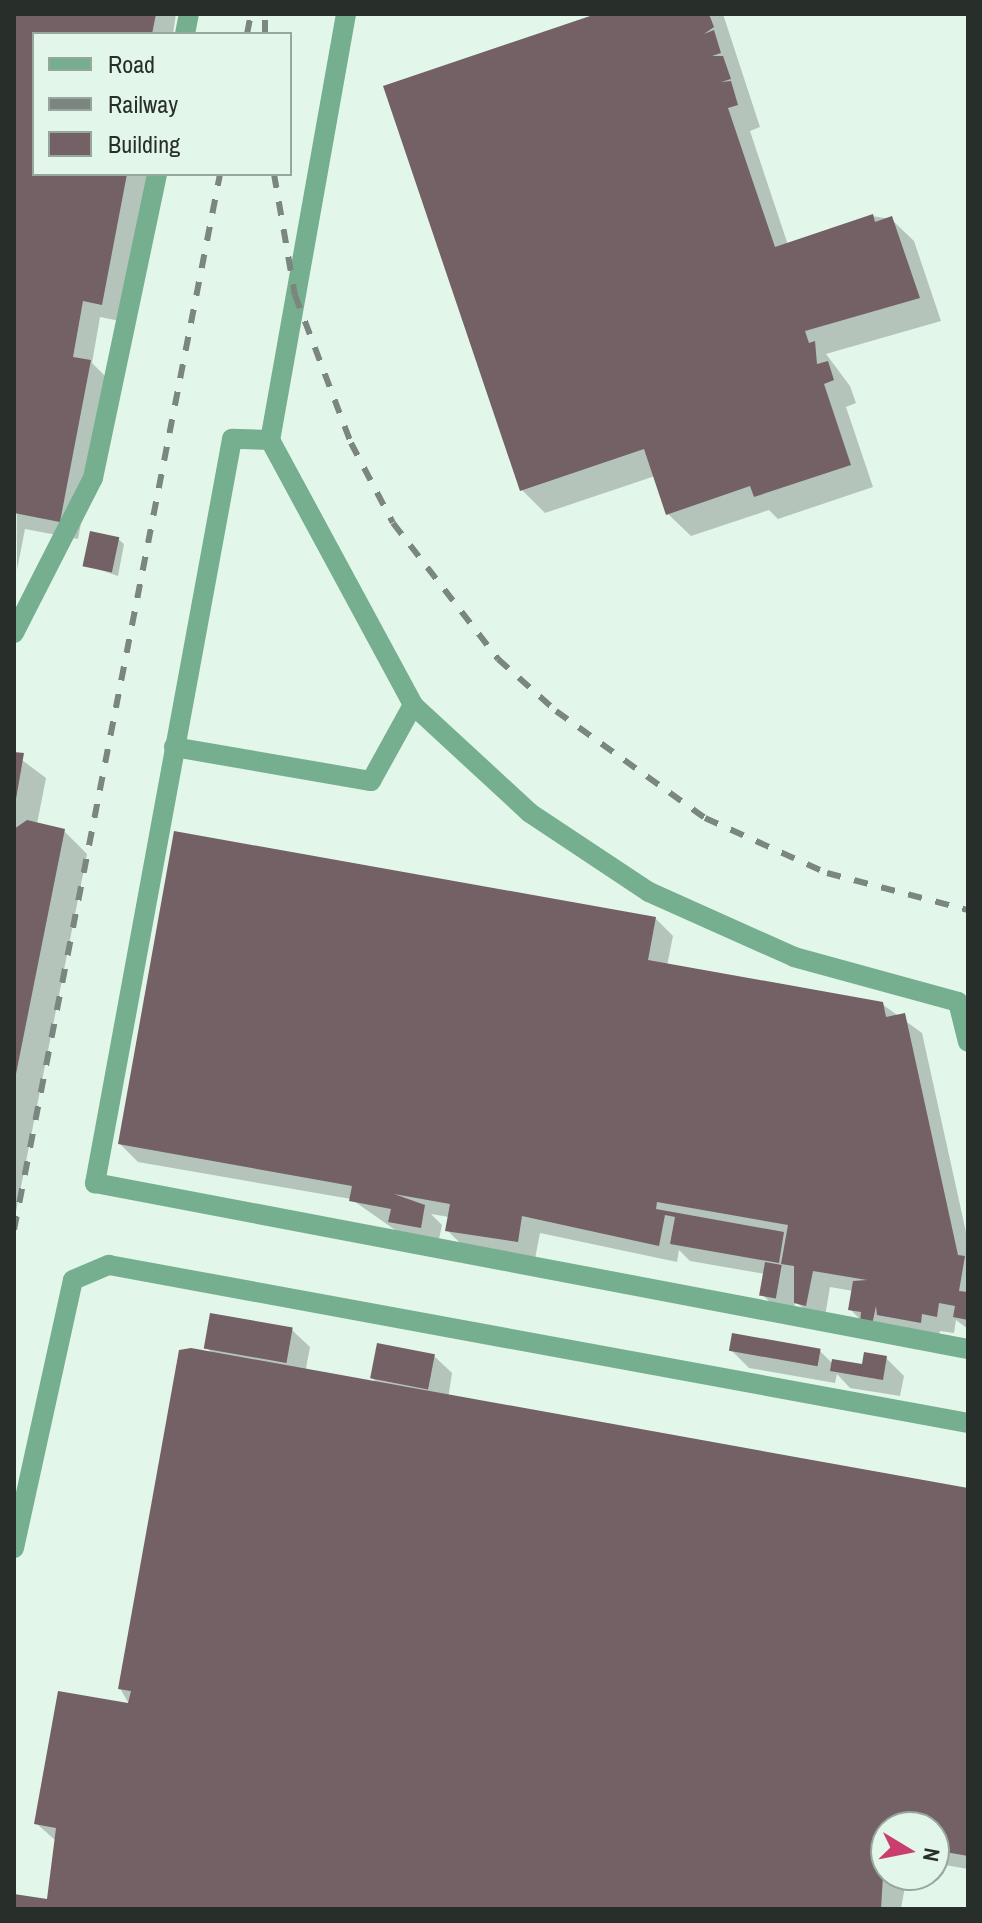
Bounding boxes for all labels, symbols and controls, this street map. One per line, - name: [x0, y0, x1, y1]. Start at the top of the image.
- legend: [32, 32, 292, 176]
- text: Road: [108, 48, 155, 80]
- text: Railway: [108, 88, 178, 120]
- text: Building: [108, 128, 180, 160]
- north arrow: [870, 1811, 950, 1891]
- text: N: [916, 1846, 948, 1864]

